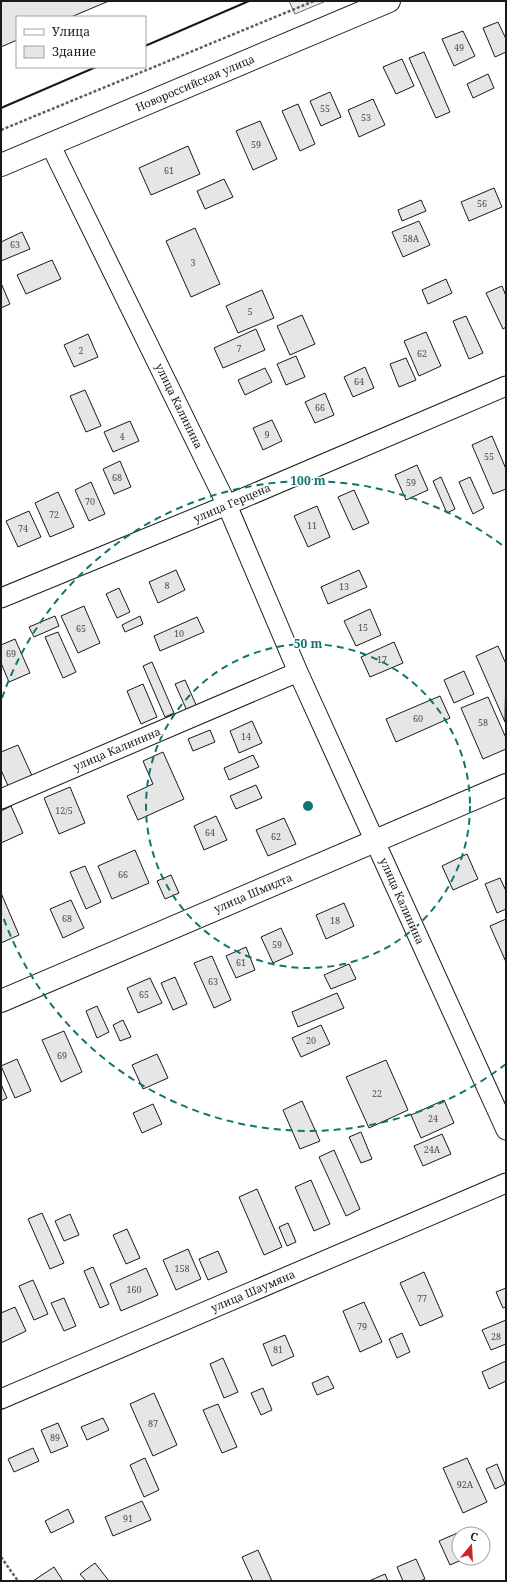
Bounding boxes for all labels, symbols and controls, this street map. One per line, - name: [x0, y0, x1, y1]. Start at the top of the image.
- legend: [16, 16, 146, 68]
- text: Улица: [52, 23, 90, 40]
- house number: 49: [454, 41, 464, 54]
- text: Здание: [52, 43, 96, 60]
- street label: Новороссийская улица: [133, 51, 257, 114]
- house number: 55: [320, 102, 330, 115]
- house number: 53: [361, 111, 371, 124]
- house number: 59: [251, 138, 261, 151]
- house number: 61: [164, 164, 174, 177]
- house number: 56: [477, 197, 487, 210]
- house number: 58А: [403, 232, 420, 245]
- house number: 63: [10, 238, 20, 251]
- house number: 3: [190, 256, 196, 269]
- house number: 5: [247, 305, 253, 318]
- house number: 7: [236, 342, 242, 355]
- house number: 2: [78, 344, 84, 357]
- house number: 62: [417, 347, 427, 360]
- street label: улица Калинина: [152, 360, 207, 451]
- house number: 64: [354, 375, 364, 388]
- house number: 66: [315, 401, 325, 414]
- house number: 9: [264, 428, 270, 441]
- house number: 4: [119, 430, 125, 443]
- house number: 55: [484, 450, 494, 463]
- house number: 68: [112, 471, 122, 484]
- text: 100 m: [290, 472, 326, 489]
- house number: 59: [406, 476, 416, 489]
- street label: улица Герцена: [191, 479, 273, 526]
- house number: 70: [85, 495, 95, 508]
- house number: 72: [49, 508, 59, 521]
- house number: 11: [307, 519, 317, 532]
- house number: 74: [18, 522, 28, 535]
- house number: 8: [164, 579, 170, 592]
- house number: 13: [339, 580, 349, 593]
- house number: 15: [358, 621, 368, 634]
- house number: 65: [76, 622, 86, 635]
- house number: 10: [174, 627, 184, 640]
- text: 50 m: [294, 635, 322, 652]
- house number: 69: [6, 647, 16, 660]
- house number: 17: [377, 653, 387, 666]
- house number: 60: [413, 712, 423, 725]
- house number: 58: [478, 716, 488, 729]
- street label: улица Калинина: [71, 723, 163, 774]
- house number: 14: [241, 730, 251, 743]
- centre of rings: [301, 799, 315, 813]
- house number: 12/5: [55, 804, 73, 817]
- house number: 64: [205, 826, 215, 839]
- house number: 62: [271, 830, 281, 843]
- street label: улица Калинина: [377, 855, 428, 947]
- house number: 66: [118, 868, 128, 881]
- street label: улица Шмидта: [211, 869, 294, 916]
- house number: 68: [62, 912, 72, 925]
- house number: 18: [330, 914, 340, 927]
- house number: 59: [272, 938, 282, 951]
- house number: 61: [236, 956, 246, 969]
- house number: 63: [208, 975, 218, 988]
- house number: 65: [139, 988, 149, 1001]
- house number: 20: [306, 1034, 316, 1047]
- house number: 69: [57, 1049, 67, 1062]
- house number: 22: [372, 1087, 382, 1100]
- house number: 24: [428, 1112, 438, 1125]
- house number: 24А: [424, 1143, 441, 1156]
- house number: 158: [174, 1262, 190, 1275]
- street label: улица Шаумяна: [208, 1266, 297, 1315]
- house number: 160: [126, 1283, 142, 1296]
- house number: 77: [417, 1292, 427, 1305]
- house number: 79: [357, 1320, 367, 1333]
- house number: 28: [491, 1330, 501, 1343]
- house number: 81: [273, 1343, 283, 1356]
- house number: 87: [148, 1417, 158, 1430]
- house number: 89: [50, 1431, 60, 1444]
- house number: 92А: [457, 1478, 474, 1491]
- house number: 91: [123, 1512, 133, 1525]
- north arrow: [451, 1526, 491, 1566]
- text: С: [468, 1528, 480, 1544]

